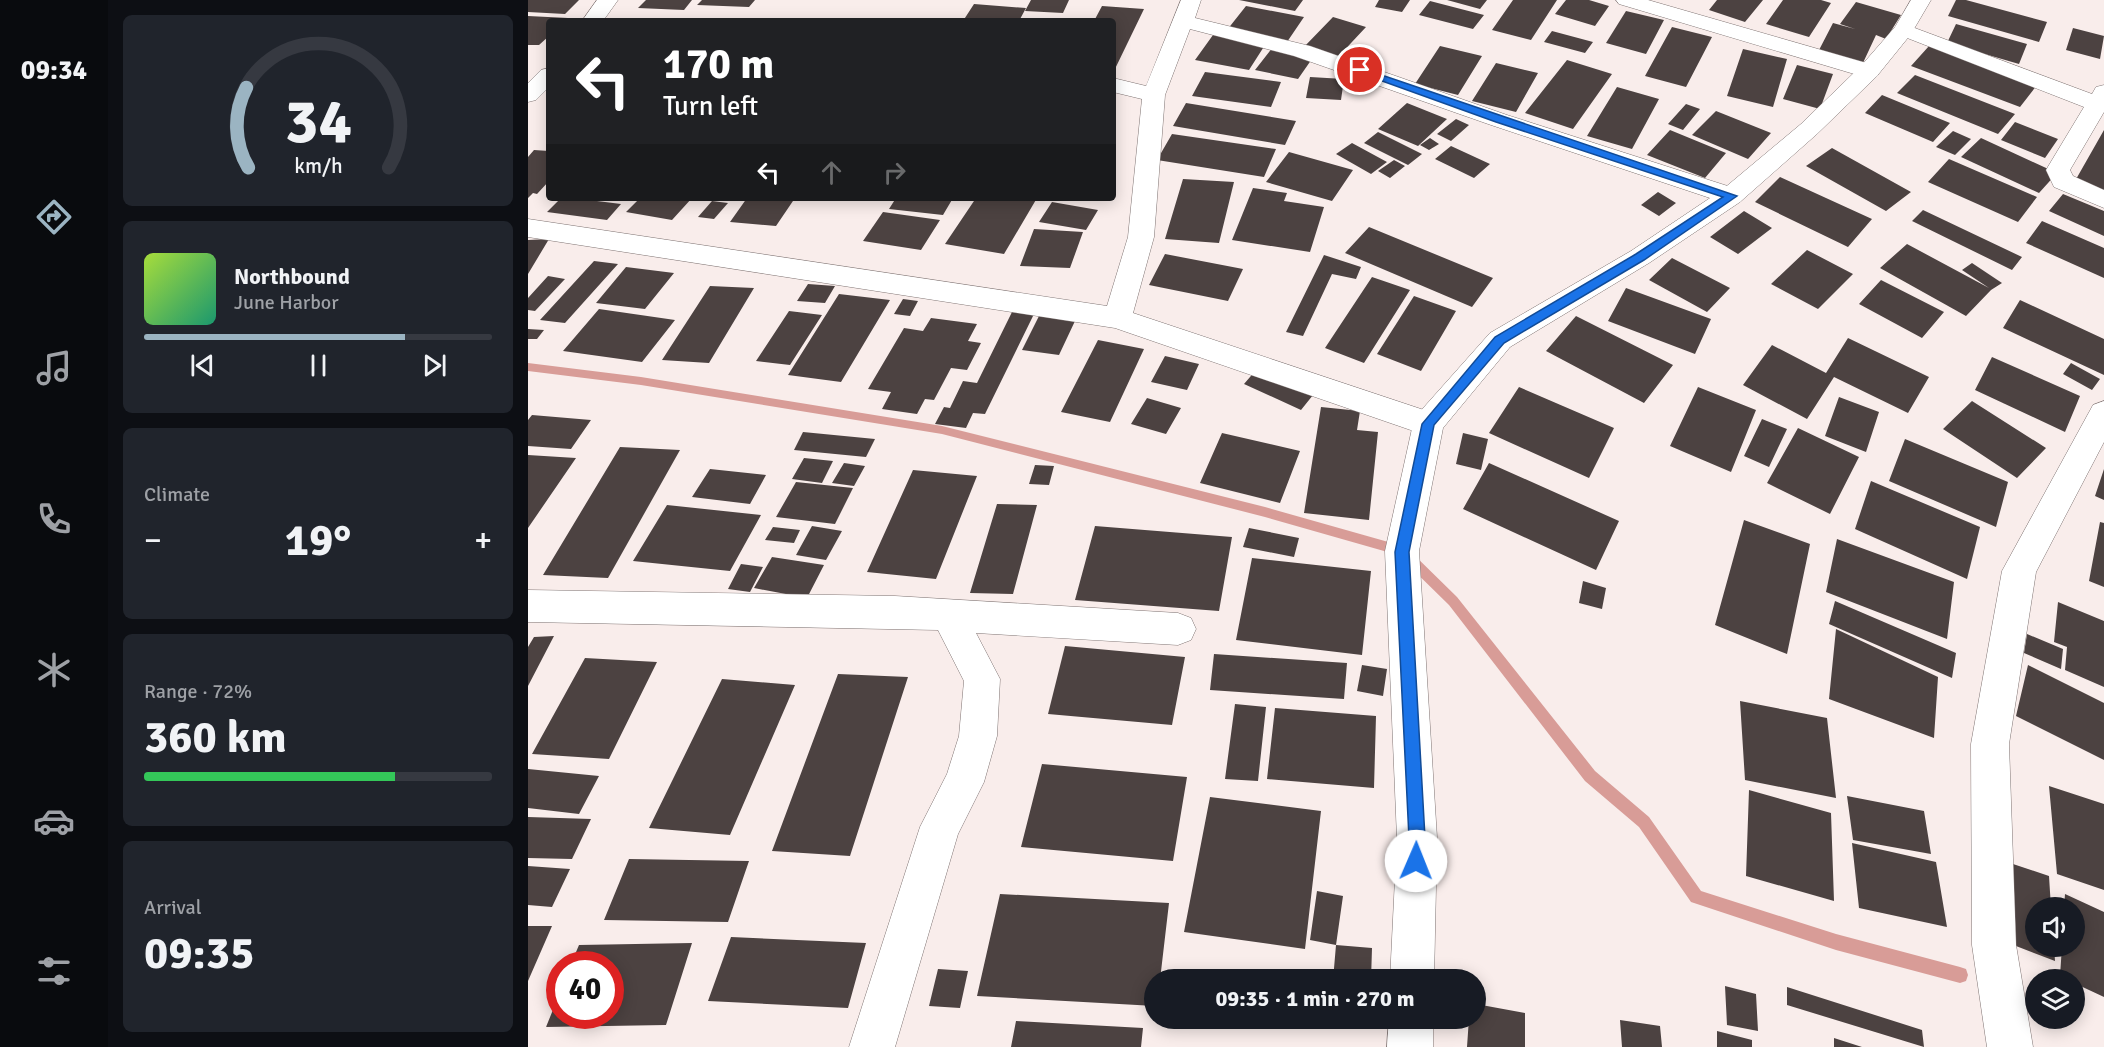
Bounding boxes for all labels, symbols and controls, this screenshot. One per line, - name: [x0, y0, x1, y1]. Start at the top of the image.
- text: 170 m: [663, 39, 774, 90]
- icon: left: [564, 42, 642, 120]
- pin: [1334, 44, 1385, 95]
- icon: arrive: [1343, 53, 1376, 86]
- text: 09:34: [21, 54, 87, 87]
- text: 34: [284, 83, 352, 160]
- text: Turn left: [663, 90, 758, 123]
- text: km/h: [294, 153, 342, 179]
- icon: left: [752, 156, 785, 189]
- icon: ahead: [815, 156, 848, 189]
- icon: right: [878, 156, 911, 189]
- icon: directions: [33, 196, 75, 238]
- text: Northbound: [234, 263, 350, 290]
- text: June Harbor: [234, 290, 339, 315]
- icon: music: [33, 347, 75, 389]
- icon: previous: [186, 349, 219, 382]
- icon: pause: [302, 349, 335, 382]
- icon: next: [418, 349, 451, 382]
- text: Climate: [144, 482, 210, 507]
- icon: phone: [33, 498, 75, 540]
- text: 19°: [285, 513, 351, 568]
- text: −: [144, 520, 162, 561]
- text: +: [474, 520, 492, 561]
- icon: climate: [33, 649, 75, 691]
- text: Range · 72%: [144, 679, 252, 704]
- text: 360 km: [144, 710, 287, 765]
- icon: car: [33, 800, 75, 842]
- position arrow: [1384, 829, 1448, 893]
- text: Arrival: [144, 895, 202, 920]
- map controls: [2025, 897, 2085, 1029]
- button: sound: [2025, 897, 2085, 957]
- text: 09:35: [144, 926, 254, 981]
- icon: filters: [33, 950, 75, 992]
- speed limit sign: 40: [546, 951, 624, 1029]
- button: layers: [2025, 969, 2085, 1029]
- text: 09:35 · 1 min · 270 m: [1215, 985, 1415, 1012]

